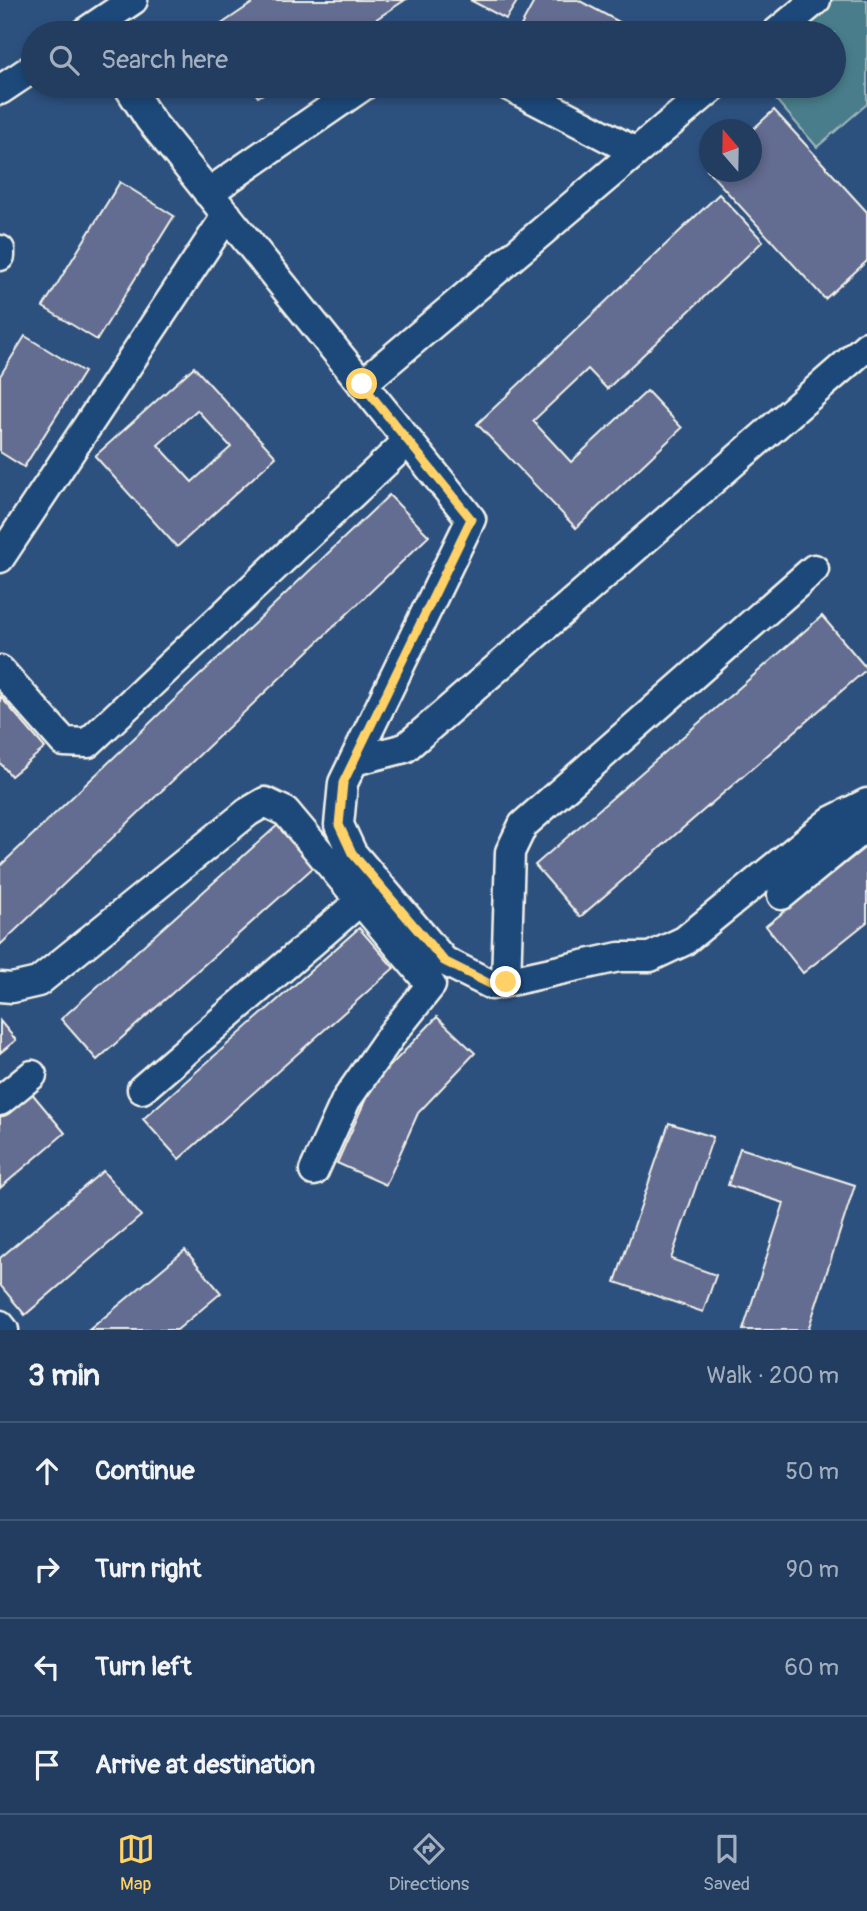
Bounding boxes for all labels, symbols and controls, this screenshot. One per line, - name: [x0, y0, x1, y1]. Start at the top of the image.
- search box: [21, 21, 846, 98]
- icon: search: [45, 41, 83, 79]
- text: Search here: [101, 44, 228, 76]
- north arrow: [699, 119, 762, 182]
- route start: [346, 368, 377, 399]
- route end: [490, 966, 521, 997]
- text: 3 min: [28, 1357, 100, 1394]
- text: Walk · 200 m: [706, 1361, 839, 1390]
- icon: ahead: [28, 1452, 66, 1490]
- text: Continue: [95, 1455, 195, 1487]
- text: 50 m: [785, 1457, 839, 1486]
- icon: right: [28, 1550, 66, 1588]
- text: Turn right: [95, 1553, 201, 1585]
- text: 90 m: [786, 1555, 839, 1584]
- icon: left: [28, 1648, 66, 1686]
- text: Turn left: [95, 1651, 191, 1683]
- text: 60 m: [784, 1653, 839, 1682]
- icon: arrive: [28, 1746, 66, 1784]
- text: Arrive at destination: [95, 1749, 315, 1781]
- tab: Map: [117, 1830, 155, 1896]
- tab: Directions: [389, 1830, 469, 1896]
- tab: Saved: [703, 1830, 750, 1896]

